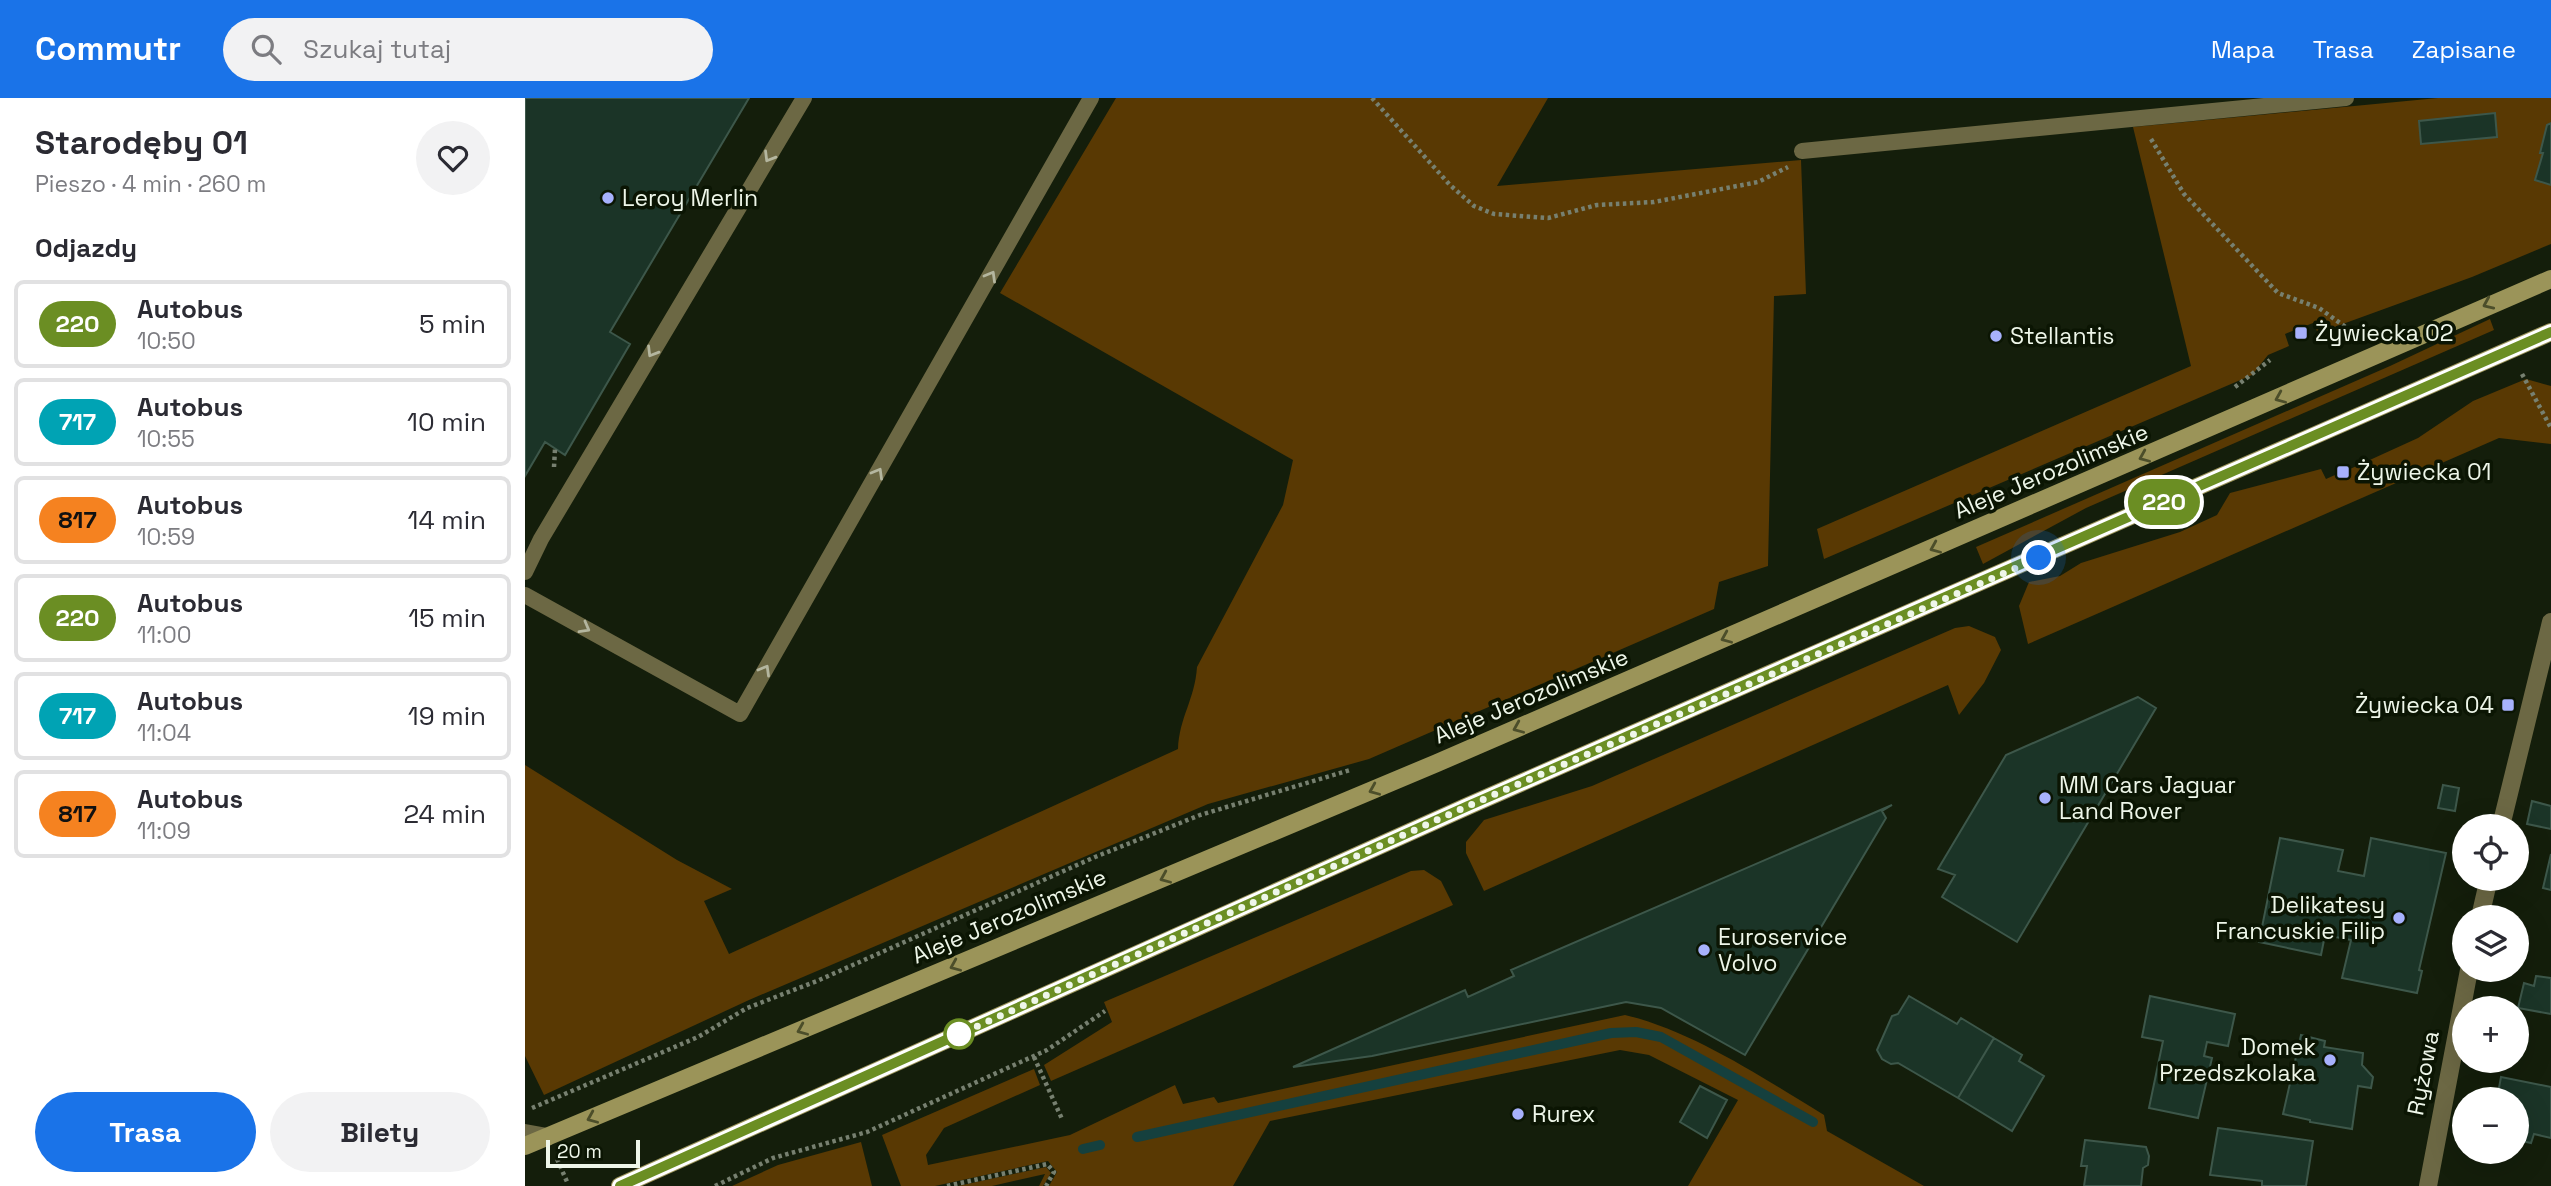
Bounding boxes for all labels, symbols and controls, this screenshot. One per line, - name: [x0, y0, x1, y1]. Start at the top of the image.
- search box: [223, 18, 713, 81]
- text: Commutr: [35, 28, 181, 70]
- icon: search: [247, 30, 285, 68]
- text: Szukaj tutaj: [303, 32, 451, 66]
- text: Mapa: [2211, 34, 2275, 65]
- text: Trasa: [2313, 34, 2374, 65]
- text: Zapisane: [2412, 34, 2516, 65]
- button: heart: [416, 121, 490, 195]
- text: Starodęby 01: [35, 122, 248, 164]
- one-way arrow: [764, 149, 777, 162]
- text: Pieszo · 4 min · 260 m: [35, 169, 266, 199]
- place label: Leroy Merlin: [622, 183, 758, 213]
- marker: Leroy Merlin: [600, 190, 616, 206]
- text: Odjazdy: [35, 231, 137, 265]
- one-way arrow: [983, 270, 996, 283]
- text: Autobus: [137, 292, 243, 326]
- one-way arrow: [2483, 296, 2495, 310]
- text: 5 min: [419, 307, 486, 341]
- text: 220: [55, 308, 100, 339]
- place label: Żywiecka 02: [2315, 318, 2454, 348]
- place label: Stellantis: [2010, 321, 2115, 351]
- marker: Żywiecka 02: [2293, 325, 2309, 341]
- text: 10:50: [137, 326, 196, 356]
- marker: Stellantis: [1988, 328, 2004, 344]
- one-way arrow: [647, 344, 660, 357]
- text: Autobus: [137, 390, 243, 424]
- one-way arrow: [2275, 390, 2288, 404]
- text: 10 min: [407, 405, 486, 439]
- text: 717: [59, 406, 96, 437]
- street label: Aleje Jerozolimskie: [1949, 417, 2153, 525]
- text: 10:55: [137, 424, 195, 454]
- one-way arrow: [2139, 449, 2151, 463]
- place label: Żywiecka 01: [2357, 457, 2491, 487]
- marker: Żywiecka 01: [2335, 464, 2351, 480]
- one-way arrow: [869, 467, 882, 480]
- line badge: 220: [2124, 479, 2204, 525]
- text: 220: [2142, 486, 2186, 517]
- text: Autobus: [137, 488, 243, 522]
- text: 14 min: [408, 503, 486, 537]
- text: 817: [58, 504, 97, 535]
- text: 10:59: [137, 522, 195, 552]
- one-way arrow: [1930, 540, 1943, 554]
- your location: [2021, 540, 2056, 575]
- text: Autobus: [137, 586, 243, 620]
- text: 15 min: [408, 601, 486, 635]
- text: 220: [55, 602, 100, 633]
- text: 11:00: [137, 620, 192, 650]
- one-way arrow: [577, 620, 590, 633]
- one-way arrow: [1721, 630, 1734, 644]
- street label: Aleje Jerozolimskie: [1429, 642, 1633, 750]
- one-way arrow: [757, 665, 770, 678]
- text: Autobus: [137, 684, 243, 718]
- place label: Żywiecka 04: [2355, 690, 2494, 720]
- marker: Żywiecka 04: [2500, 697, 2516, 713]
- text: 19 min: [408, 699, 486, 733]
- text: 717: [59, 700, 96, 731]
- text: 11:04: [137, 718, 191, 748]
- one-way arrow: [1512, 720, 1524, 734]
- place label: MM Cars Jaguar Land Rover: [2059, 770, 2236, 826]
- one-way arrow: [1369, 781, 1381, 795]
- text: Autobus: [137, 782, 243, 816]
- marker: MM Cars Jaguar Land Rover: [2037, 790, 2053, 806]
- text: 24 min: [403, 797, 486, 831]
- text: 817: [58, 798, 97, 829]
- map controls: [2452, 814, 2529, 1164]
- button: locate: [2452, 814, 2529, 891]
- text: 11:09: [137, 816, 191, 846]
- street label: Aleje Jerozolimskie: [907, 862, 1111, 970]
- one-way arrow: [1159, 869, 1171, 883]
- place label: Delikatesy Francuskie Filip: [2215, 890, 2385, 946]
- button: layers: [2452, 905, 2529, 982]
- marker: Delikatesy Francuskie Filip: [2391, 910, 2407, 926]
- place label: Euroservice Volvo: [1718, 922, 1847, 978]
- marker: Euroservice Volvo: [1696, 942, 1712, 958]
- one-way arrow: [950, 957, 962, 971]
- button: +: [2452, 996, 2529, 1073]
- unlabelled marker: [944, 1019, 974, 1049]
- one-way arrow: [797, 1022, 809, 1036]
- street label: Ryżowa: [2400, 1028, 2446, 1118]
- place label: Domek Przedszkolaka: [2159, 1032, 2316, 1088]
- marker: Domek Przedszkolaka: [2322, 1052, 2338, 1068]
- button: −: [2452, 1087, 2529, 1164]
- button: Trasa: [35, 1092, 256, 1172]
- button: Bilety: [270, 1092, 490, 1172]
- place label: Rurex: [1532, 1099, 1595, 1129]
- marker: Rurex: [1510, 1106, 1526, 1122]
- one-way arrow: [587, 1110, 600, 1124]
- scale bar: [546, 1137, 641, 1169]
- text: 20 m: [557, 1139, 602, 1164]

